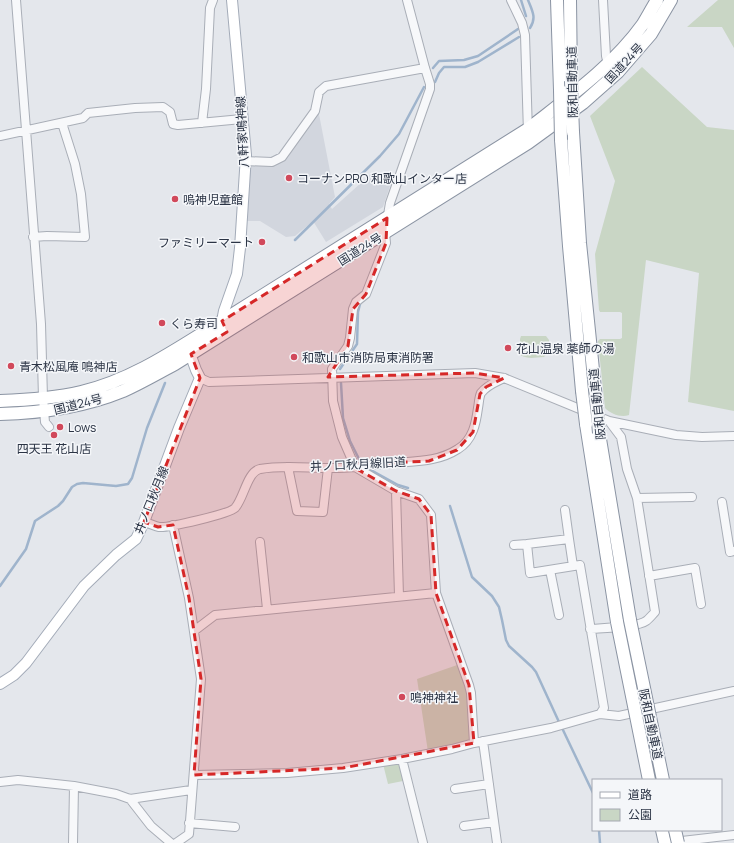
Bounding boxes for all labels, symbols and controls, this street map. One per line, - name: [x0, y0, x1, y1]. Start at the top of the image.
- street label: 国道24号: [601, 39, 647, 87]
- street label: 阪和自動車道: [563, 46, 581, 118]
- street label: 八軒家鳴神線: [232, 96, 252, 168]
- place label: コーナンPRO 和歌山インター店: [297, 170, 467, 187]
- marker: コーナンPRO 和歌山インター店: [284, 173, 294, 183]
- place label: 嗚神児童館: [183, 191, 243, 208]
- marker: 嗚神児童館: [170, 194, 180, 204]
- street label: 国道24号: [334, 229, 386, 269]
- place label: ファミリーマート: [158, 234, 254, 251]
- marker: ファミリーマート: [257, 237, 267, 247]
- place label: くら寿司: [170, 315, 218, 332]
- marker: くら寿司: [157, 318, 167, 328]
- place label: 花山温泉 薬師の湯: [516, 340, 614, 357]
- marker: 花山温泉 薬師の湯: [503, 343, 513, 353]
- place label: 和歌山市消防局東消防署: [302, 349, 434, 366]
- marker: 和歌山市消防局東消防署: [289, 352, 299, 362]
- place label: 青木松風庵 鳴神店: [19, 358, 117, 375]
- marker: 青木松風庵 鳴神店: [6, 361, 16, 371]
- street label: 阪和自動車道: [585, 367, 609, 441]
- street label: 国道24号: [52, 390, 104, 418]
- place label: Lows: [68, 419, 96, 436]
- marker: Lows: [55, 422, 65, 432]
- marker: 四天王 花山店: [49, 430, 59, 440]
- place label: 四天王 花山店: [17, 440, 91, 457]
- street label: 井ノ口秋月線旧道: [310, 453, 406, 475]
- street label: 井ノ口秋月線: [130, 463, 172, 537]
- street label: 阪和自動車道: [635, 687, 667, 761]
- place label: 鳴神神社: [410, 689, 458, 706]
- marker: 鳴神神社: [397, 692, 407, 702]
- legend: [592, 779, 722, 831]
- text: 道路: [628, 786, 652, 803]
- text: 公園: [628, 806, 652, 823]

